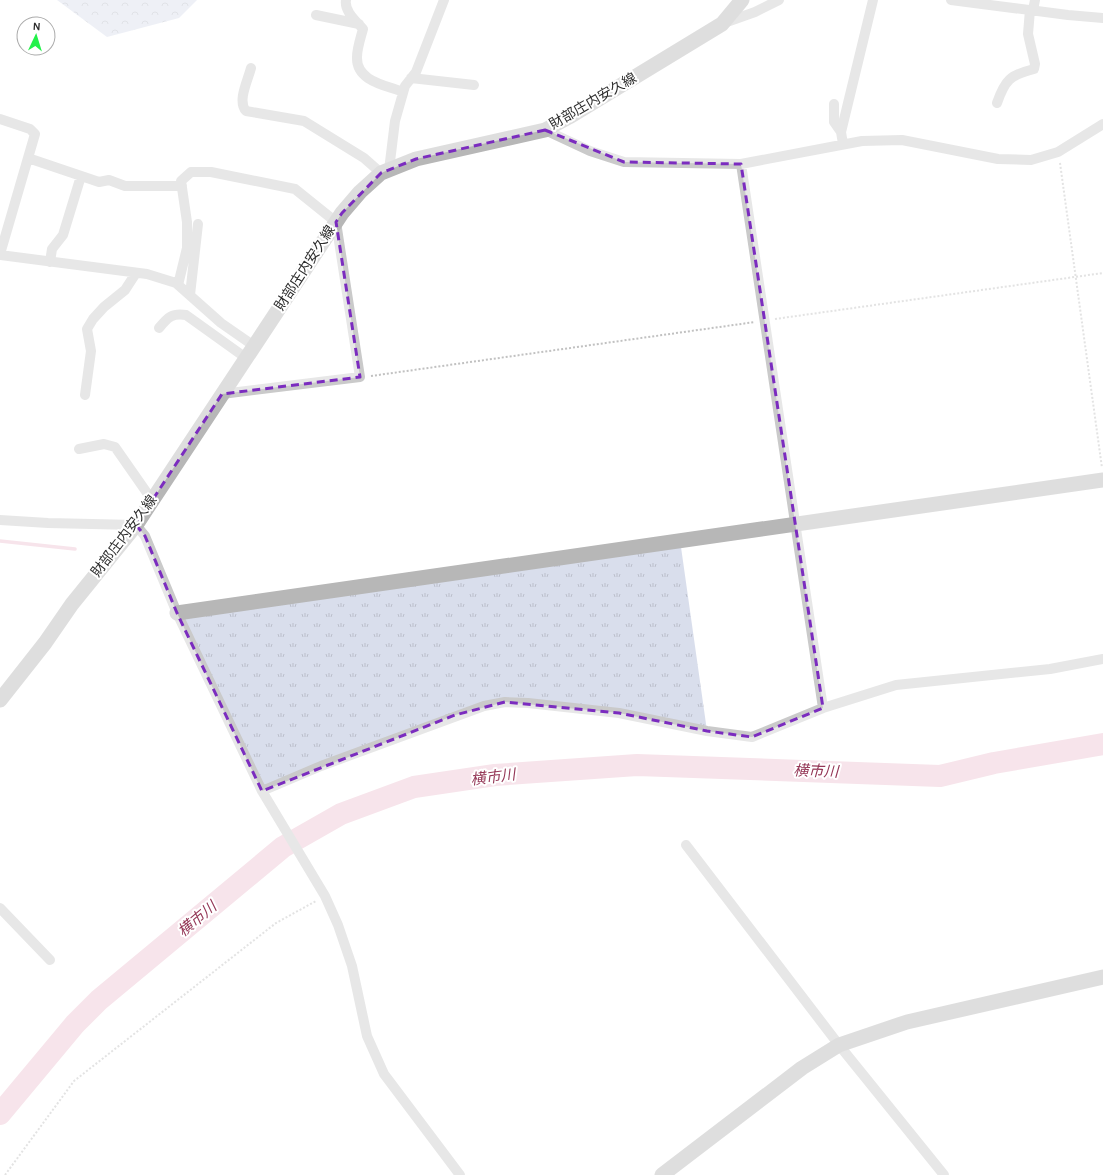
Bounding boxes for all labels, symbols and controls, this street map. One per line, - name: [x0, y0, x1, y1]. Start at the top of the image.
- north arrow: [16, 16, 56, 56]
- text: N: [32, 20, 41, 33]
- street label: 財部庄内安久線: [546, 69, 640, 133]
- street label: 財部庄内安久線: [271, 222, 339, 314]
- street label: 財部庄内安久線: [88, 492, 160, 580]
- water label: 横市川: [793, 761, 841, 781]
- water label: 横市川: [470, 765, 518, 789]
- water label: 横市川: [174, 896, 222, 940]

